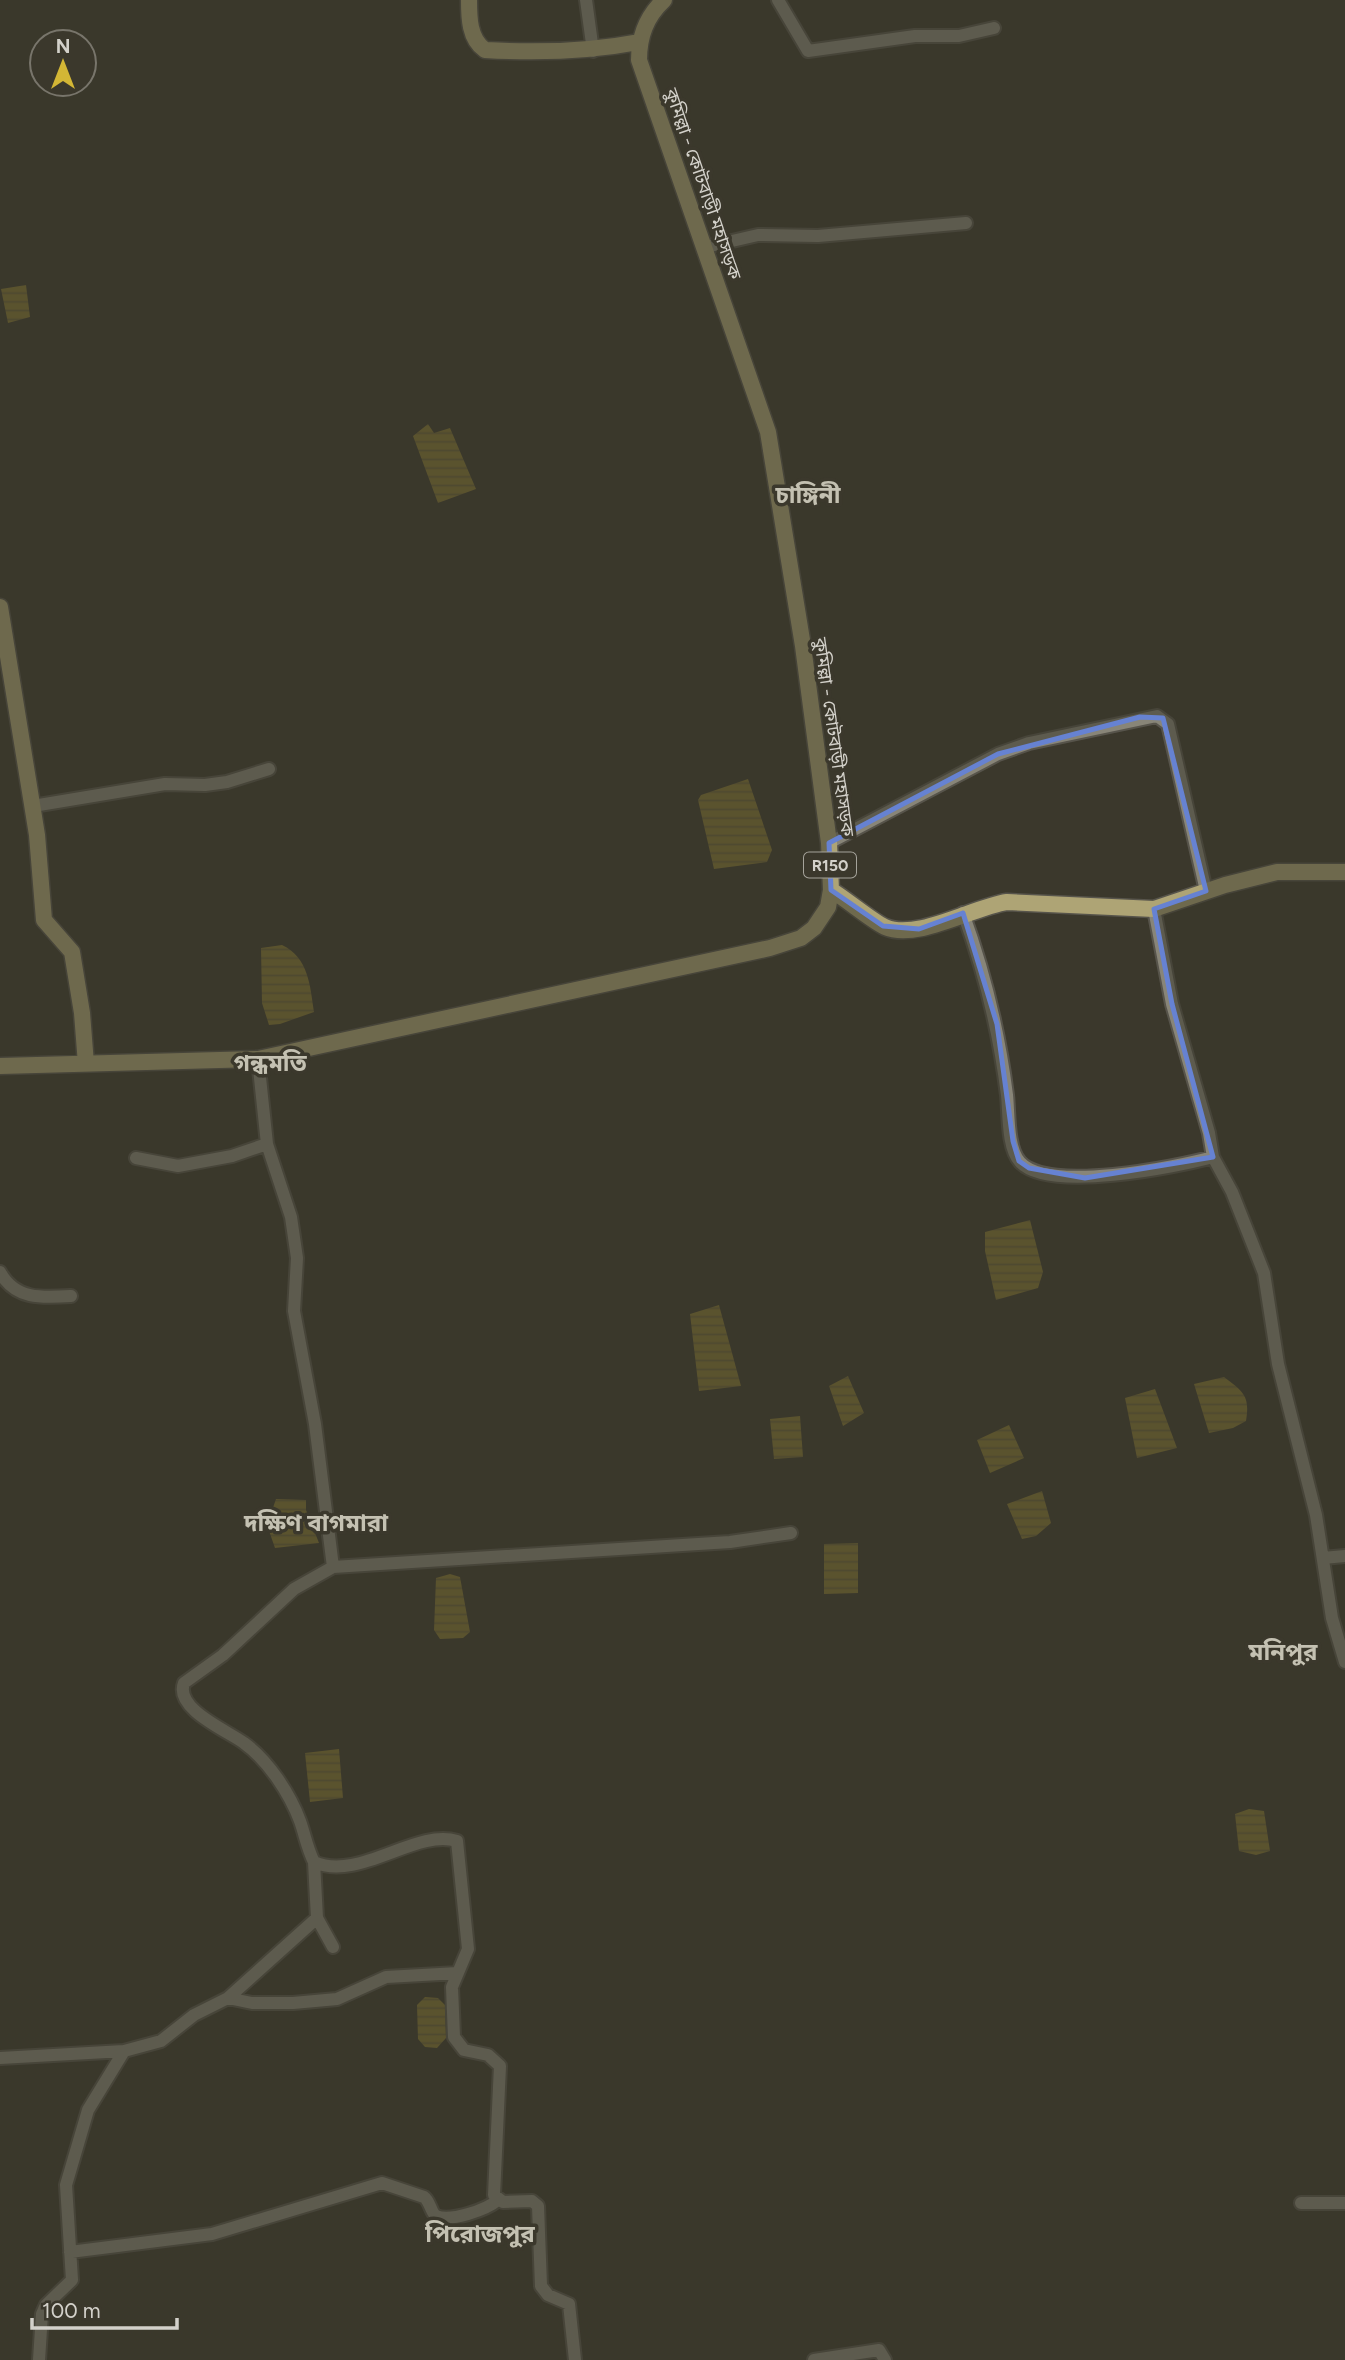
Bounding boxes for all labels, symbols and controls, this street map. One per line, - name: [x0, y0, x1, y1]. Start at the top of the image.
- north arrow: [28, 28, 98, 98]
- text: N: [56, 35, 70, 58]
- street label: কুমিল্লা - কোটবাড়ী মহাসড়ক: [660, 85, 746, 283]
- district label: চাঙ্গিনী: [774, 480, 842, 509]
- street label: কুমিল্লা - কোটবাড়ী মহাসড়ক: [809, 635, 859, 838]
- road number: R150: [804, 852, 856, 878]
- district label: গন্ধমতি: [233, 1048, 308, 1077]
- district label: দক্ষিণ বাগমারা: [243, 1508, 389, 1537]
- district label: মনিপুর: [1248, 1637, 1318, 1666]
- district label: পিরোজপুর: [424, 2219, 535, 2248]
- scale bar: [32, 2286, 177, 2330]
- text: 100 m: [42, 2298, 101, 2323]

